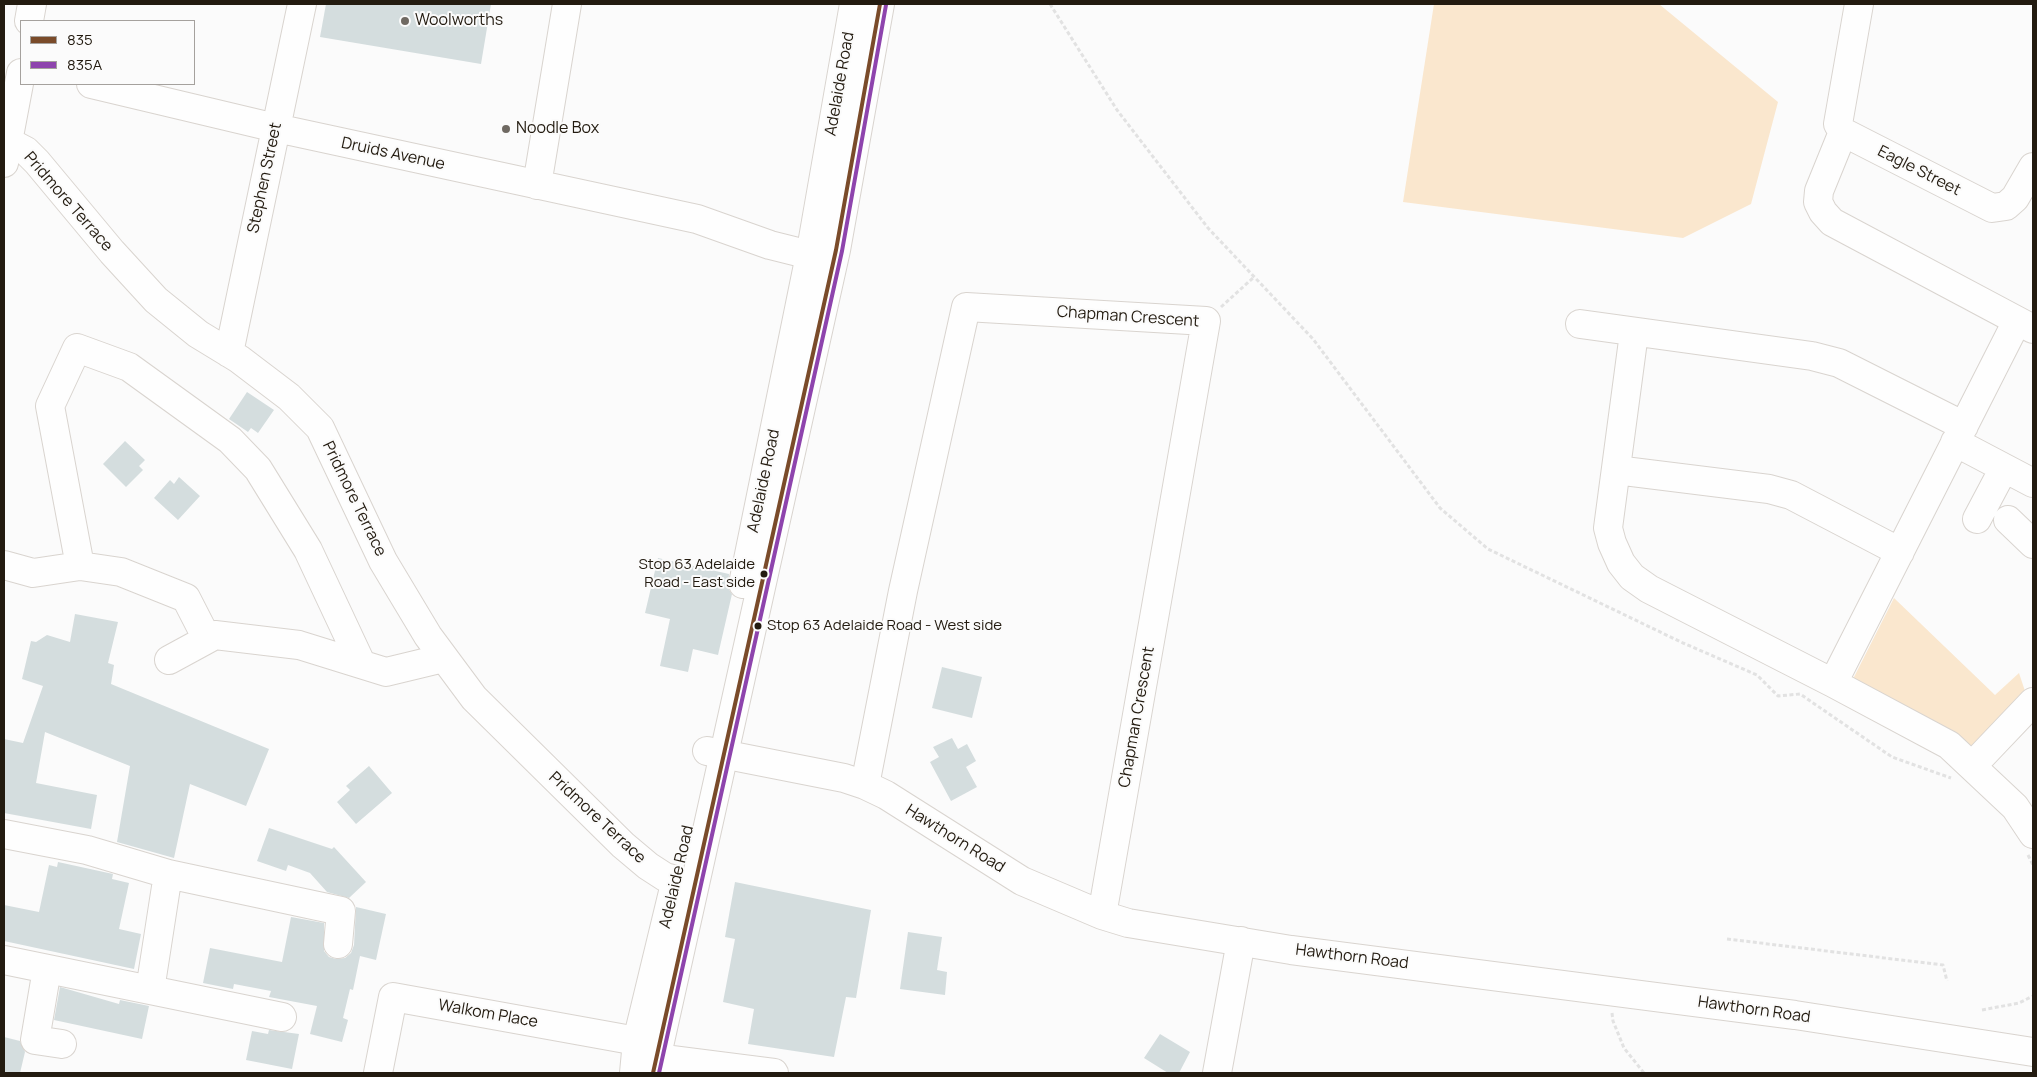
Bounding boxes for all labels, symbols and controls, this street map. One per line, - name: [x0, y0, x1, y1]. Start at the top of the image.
- place label: Woolworths: [415, 11, 503, 31]
- marker: Woolworths: [399, 15, 411, 27]
- legend: [20, 20, 195, 85]
- text: 835: [67, 29, 93, 50]
- street label: Adelaide Road: [821, 30, 859, 138]
- text: 835A: [67, 54, 102, 75]
- place label: Noodle Box: [516, 119, 599, 139]
- street label: Stephen Street: [244, 121, 286, 235]
- marker: Noodle Box: [500, 123, 512, 135]
- street label: Druids Avenue: [339, 134, 447, 174]
- street label: Eagle Street: [1874, 142, 1964, 200]
- street label: Pridmore Terrace: [20, 148, 116, 256]
- street label: Chapman Crescent: [1056, 302, 1200, 332]
- street label: Adelaide Road: [744, 428, 784, 534]
- street label: Pridmore Terrace: [318, 438, 390, 560]
- place label: Stop 63 Adelaide Road - East side: [639, 556, 755, 591]
- marker: Stop 63 Adelaide Road - East side: [759, 569, 769, 579]
- place label: Stop 63 Adelaide Road - West side: [767, 617, 1002, 635]
- marker: Stop 63 Adelaide Road - West side: [753, 621, 763, 631]
- street label: Chapman Crescent: [1115, 645, 1159, 789]
- street label: Pridmore Terrace: [545, 768, 649, 868]
- street label: Hawthorn Road: [902, 801, 1008, 877]
- street label: Adelaide Road: [656, 824, 698, 930]
- street label: Hawthorn Road: [1294, 941, 1410, 973]
- street label: Hawthorn Road: [1696, 993, 1812, 1027]
- street label: Walkom Place: [437, 996, 539, 1032]

